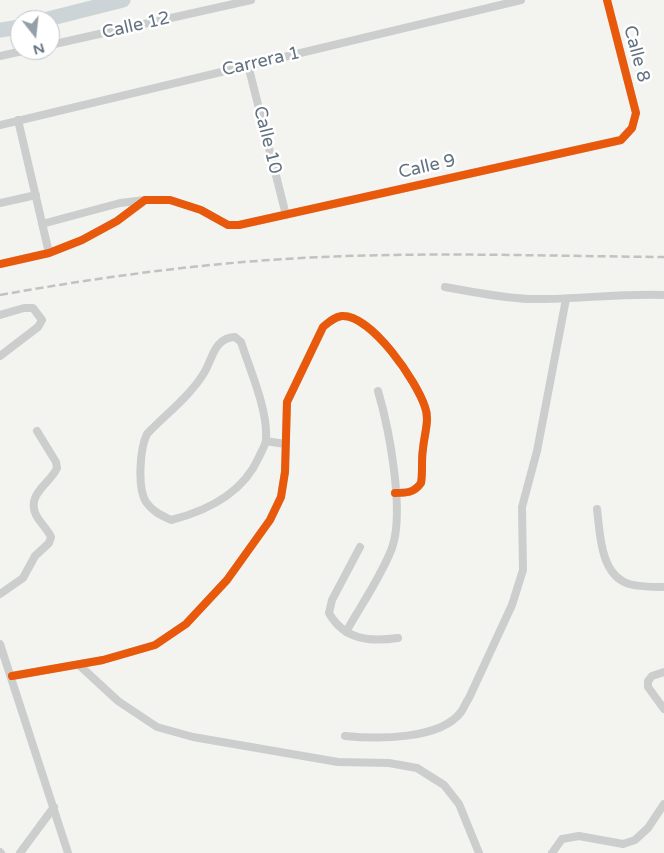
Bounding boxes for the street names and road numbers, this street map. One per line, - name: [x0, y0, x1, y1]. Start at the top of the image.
- street label: Calle 12: [100, 8, 172, 44]
- street label: Calle 8: [618, 23, 654, 85]
- street label: Carrera 1: [220, 43, 302, 81]
- street label: Calle 10: [248, 104, 286, 176]
- street label: Calle 9: [396, 150, 458, 184]

